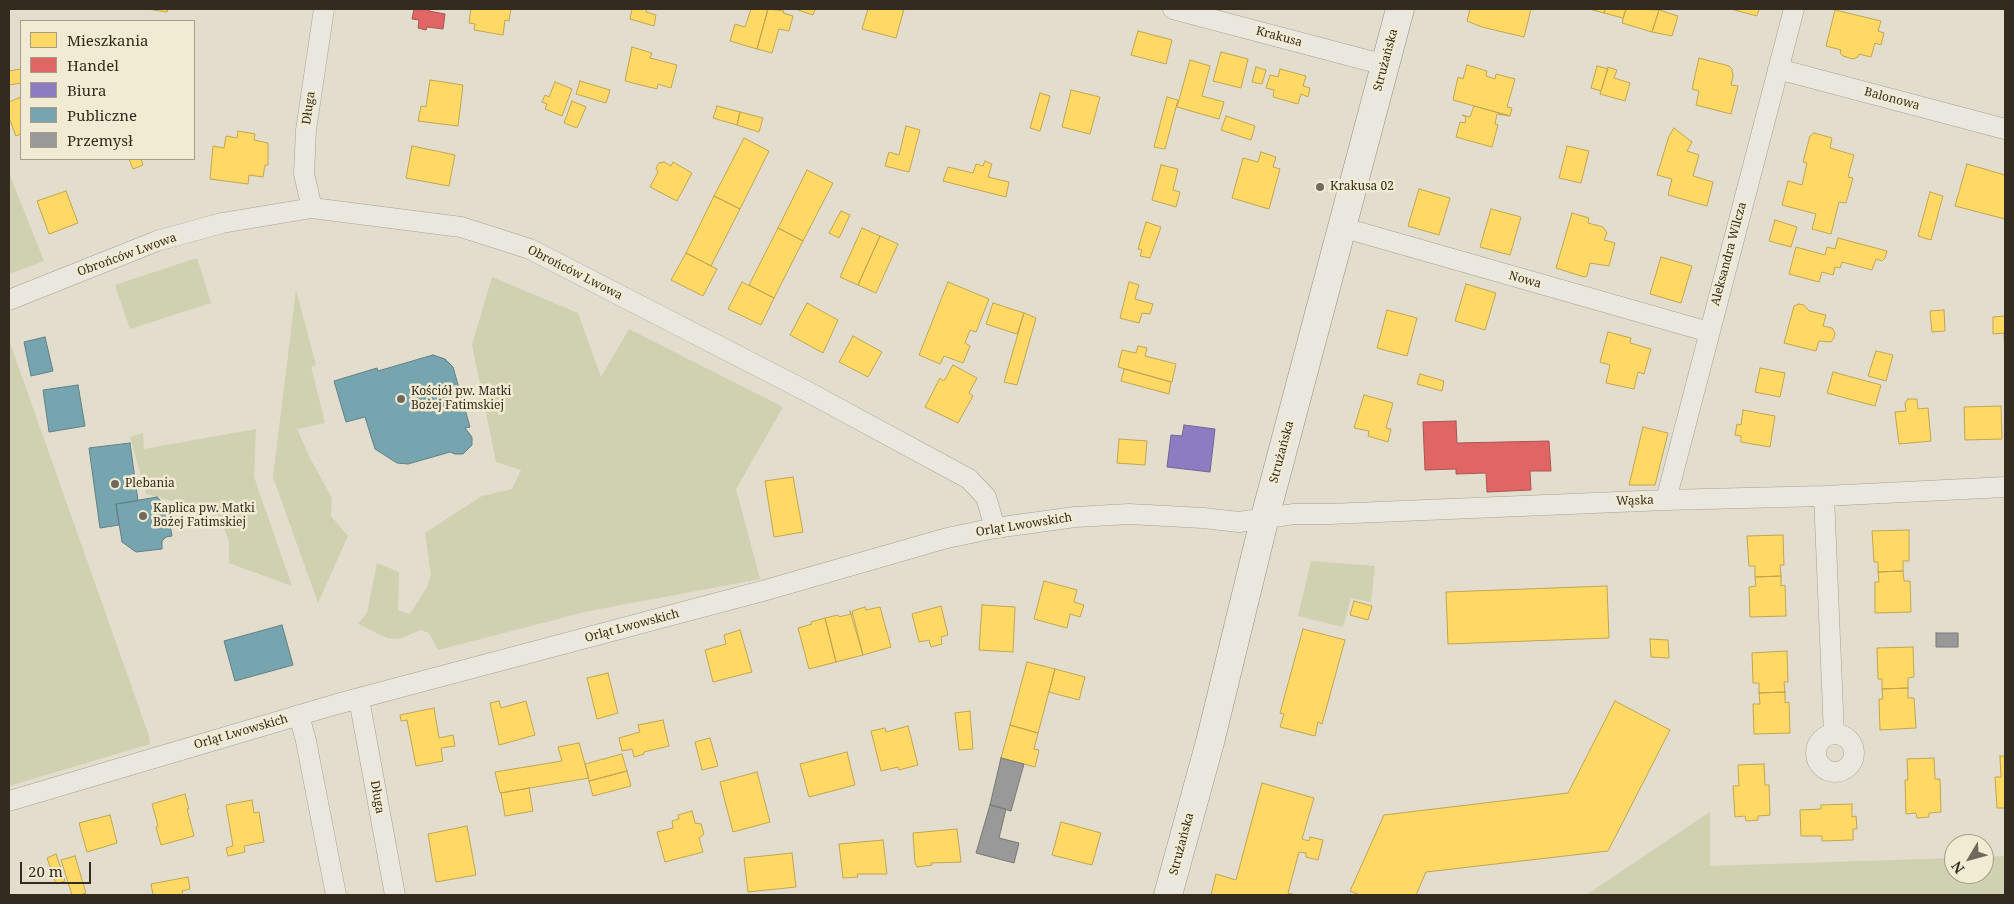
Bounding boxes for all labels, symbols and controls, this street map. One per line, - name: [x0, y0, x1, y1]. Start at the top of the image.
- legend: [20, 20, 195, 160]
- street label: Krakusa: [1254, 24, 1304, 50]
- street label: Strużańska: [1371, 27, 1401, 93]
- text: Mieszkania: [67, 30, 148, 50]
- text: Handel: [67, 55, 119, 75]
- text: Biura: [67, 80, 106, 100]
- street label: Balonowa: [1863, 85, 1921, 113]
- street label: Długa: [300, 90, 318, 126]
- text: Publiczne: [67, 105, 137, 125]
- text: Przemysł: [67, 130, 133, 150]
- place label: Krakusa 02: [1330, 180, 1394, 194]
- marker: Krakusa 02: [1314, 181, 1326, 193]
- street label: Aleksandra Wilcza: [1708, 200, 1750, 308]
- street label: Obrońców Lwowa: [75, 230, 179, 280]
- street label: Obrońców Lwowa: [525, 243, 625, 303]
- street label: Nowa: [1507, 269, 1543, 291]
- place label: Kościół pw. Matki Bożej Fatimskiej: [411, 385, 511, 413]
- marker: Kościół pw. Matki Bożej Fatimskiej: [395, 393, 407, 405]
- street label: Strużańska: [1267, 419, 1297, 485]
- place label: Plebania: [125, 477, 175, 491]
- marker: Plebania: [109, 478, 121, 490]
- street label: Wąska: [1616, 493, 1654, 509]
- place label: Kaplica pw. Matki Bożej Fatimskiej: [153, 502, 255, 530]
- marker: Kaplica pw. Matki Bożej Fatimskiej: [137, 510, 149, 522]
- street label: Orląt Lwowskich: [975, 510, 1073, 540]
- street label: Orląt Lwowskich: [583, 606, 681, 646]
- street label: Orląt Lwowskich: [192, 712, 290, 752]
- street label: Długa: [367, 779, 387, 815]
- street label: Strużańska: [1167, 811, 1197, 877]
- north arrow: [1944, 834, 1994, 884]
- scale bar: [22, 852, 94, 884]
- text: N: [1947, 858, 1968, 878]
- text: 20 m: [28, 861, 63, 881]

